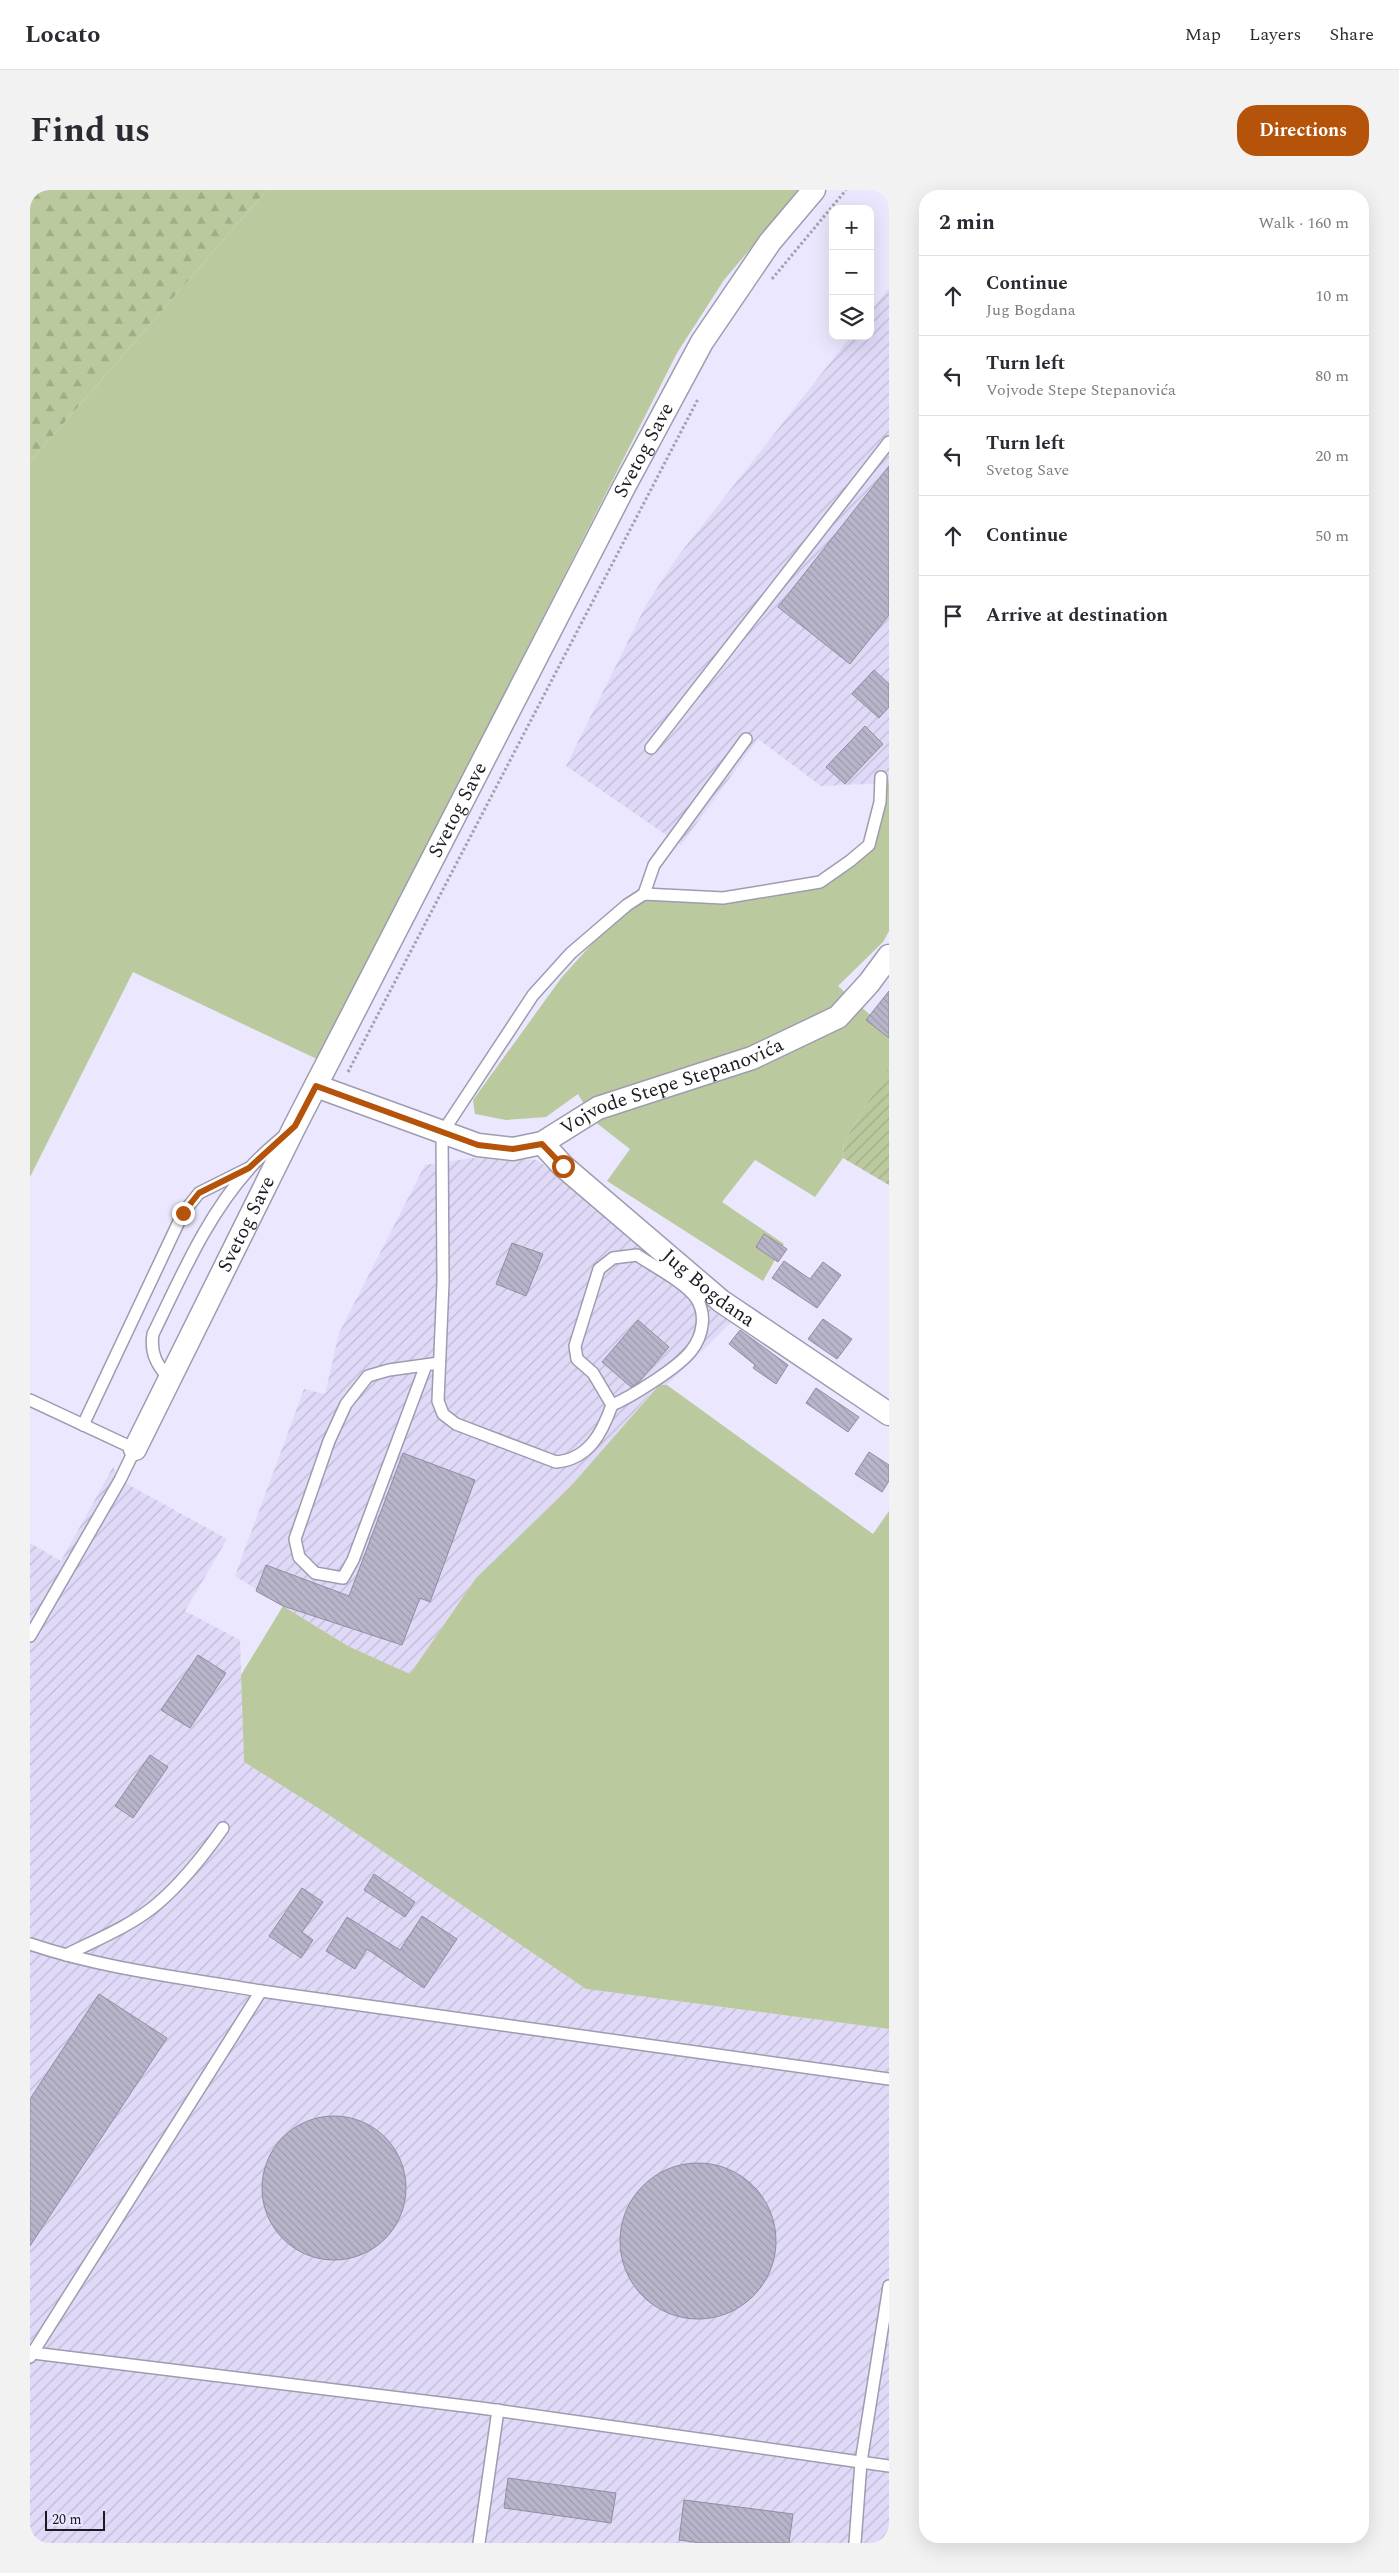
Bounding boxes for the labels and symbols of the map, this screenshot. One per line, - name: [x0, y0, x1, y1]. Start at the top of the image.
- street label: Svetog Save: [606, 397, 682, 503]
- street label: Svetog Save: [421, 757, 495, 863]
- street label: Vojvode Stepe Stepanovića: [554, 1030, 789, 1143]
- route start: [552, 1155, 575, 1178]
- street label: Svetog Save: [210, 1171, 283, 1277]
- route end: [172, 1202, 195, 1225]
- street label: Jug Bogdana: [655, 1242, 761, 1335]
- scale bar: [45, 2508, 105, 2531]

